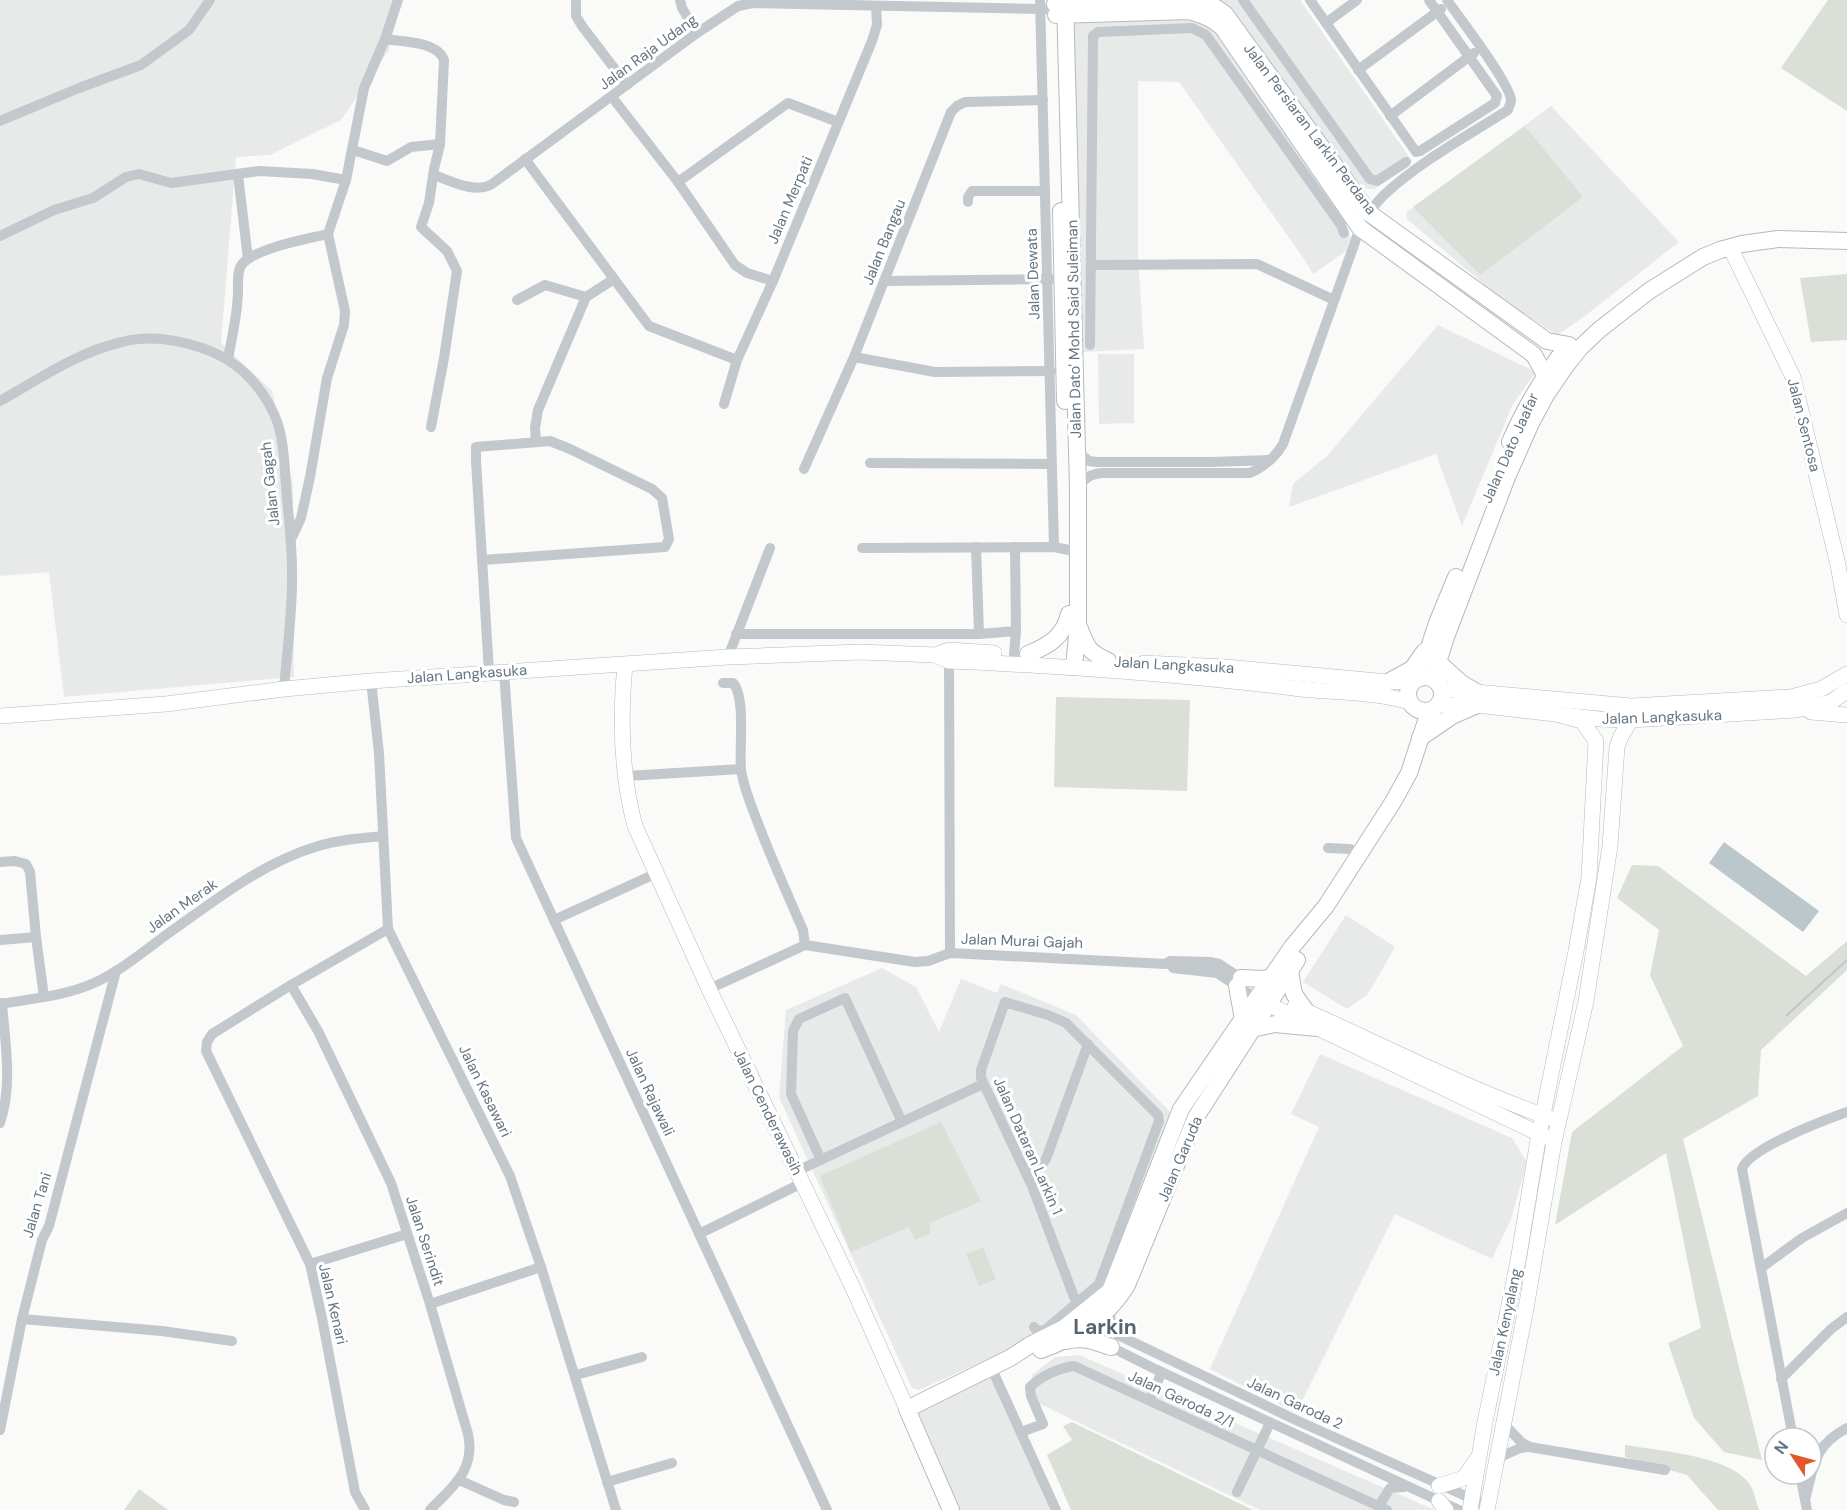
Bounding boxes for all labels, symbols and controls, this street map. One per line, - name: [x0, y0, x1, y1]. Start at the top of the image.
- street label: Jalan Raja Udang: [595, 10, 701, 94]
- street label: Jalan Persiaran Larkin Perdana: [1239, 39, 1381, 219]
- street label: Jalan Merpati: [763, 153, 817, 247]
- street label: Jalan Bangau: [858, 196, 910, 288]
- street label: Jalan Dato' Mohd Said Suleiman: [1062, 220, 1086, 438]
- street label: Jalan Dewata: [1021, 228, 1045, 320]
- street label: Jalan Sentosa: [1783, 376, 1825, 474]
- street label: Jalan Dato Jaafar: [1477, 389, 1544, 506]
- street label: Jalan Gagah: [256, 441, 284, 527]
- street label: Jalan Langkasuka: [1113, 652, 1235, 678]
- street label: Jalan Langkasuka: [406, 660, 528, 688]
- street label: Jalan Langkasuka: [1602, 705, 1722, 729]
- street label: Jalan Merak: [143, 874, 222, 938]
- street label: Jalan Murai Gajah: [961, 929, 1083, 953]
- street label: Jalan Kasawari: [454, 1041, 516, 1141]
- street label: Jalan Rajawali: [621, 1045, 679, 1139]
- street label: Jalan Cenderawasih: [729, 1045, 807, 1179]
- street label: Jalan Dataran Larkin 1: [989, 1074, 1067, 1218]
- street label: Jalan Garuda: [1153, 1113, 1207, 1205]
- street label: Jalan Tani: [18, 1170, 56, 1240]
- street label: Jalan Serindit: [401, 1193, 449, 1289]
- street label: Jalan Kenari: [314, 1262, 352, 1346]
- street label: Jalan Kenyalang: [1484, 1266, 1526, 1378]
- district label: Larkin: [1073, 1313, 1137, 1341]
- street label: Jalan Geroda 2/1: [1125, 1366, 1237, 1432]
- street label: Jalan Garoda 2: [1244, 1372, 1346, 1434]
- north arrow: [1763, 1426, 1823, 1486]
- text: N: [1769, 1437, 1793, 1458]

